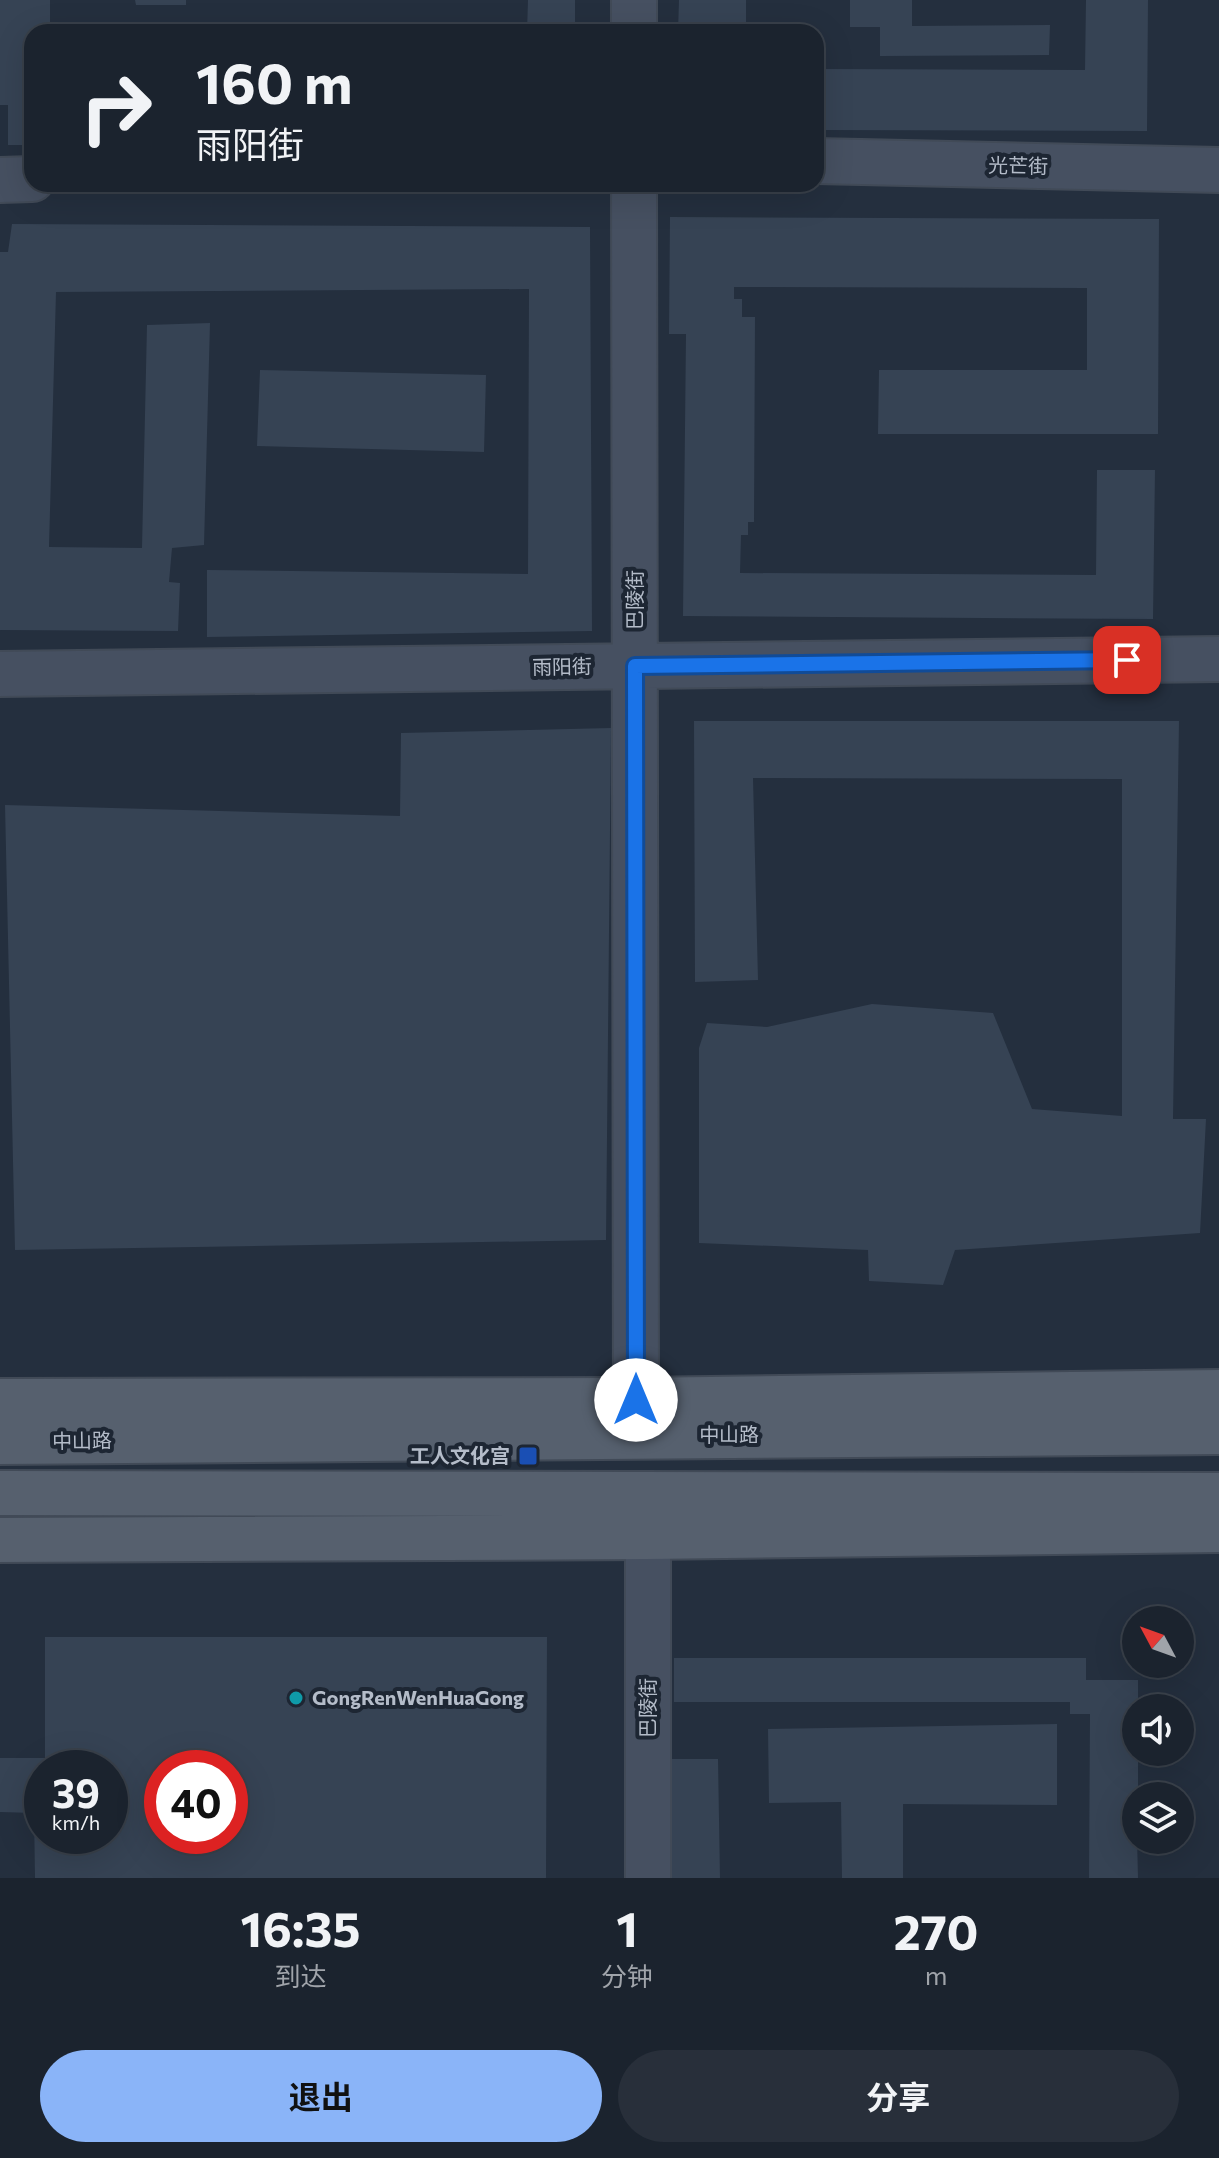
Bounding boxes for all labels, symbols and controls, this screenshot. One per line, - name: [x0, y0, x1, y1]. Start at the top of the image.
- text: 160 m: [196, 47, 353, 116]
- icon: right: [64, 56, 168, 160]
- text: 雨阳街: [196, 121, 304, 165]
- street label: 光芒街: [988, 152, 1048, 178]
- street label: 巴陵街: [622, 570, 646, 630]
- pin: [1093, 626, 1161, 694]
- icon: arrive: [1105, 638, 1149, 682]
- street label: 雨阳街: [532, 653, 592, 679]
- position arrow: [594, 1358, 678, 1442]
- street label: 中山路: [699, 1422, 759, 1446]
- street label: 中山路: [52, 1427, 112, 1453]
- place label: 工人文化宫: [410, 1443, 510, 1467]
- marker: 工人文化宫: [517, 1445, 539, 1467]
- north arrow: [1122, 1606, 1194, 1678]
- map controls: [1122, 1606, 1194, 1854]
- street label: 巴陵街: [635, 1678, 659, 1738]
- place label: GongRenWenHuaGong: [312, 1685, 524, 1709]
- marker: GongRenWenHuaGong: [287, 1689, 305, 1707]
- button: sound: [1122, 1694, 1194, 1766]
- speed limit sign: 40: [144, 1750, 248, 1854]
- text: 39: [52, 1767, 100, 1816]
- button: layers: [1122, 1782, 1194, 1854]
- text: km/h: [52, 1810, 100, 1834]
- text: 16:35: [241, 1898, 360, 1957]
- text: 1: [616, 1898, 638, 1957]
- text: 270: [894, 1901, 979, 1960]
- text: m: [925, 1959, 947, 1990]
- text: 到达: [274, 1960, 327, 1991]
- text: 分钟: [601, 1960, 653, 1991]
- button: 退出: [40, 2050, 602, 2142]
- button: 分享: [618, 2050, 1179, 2142]

